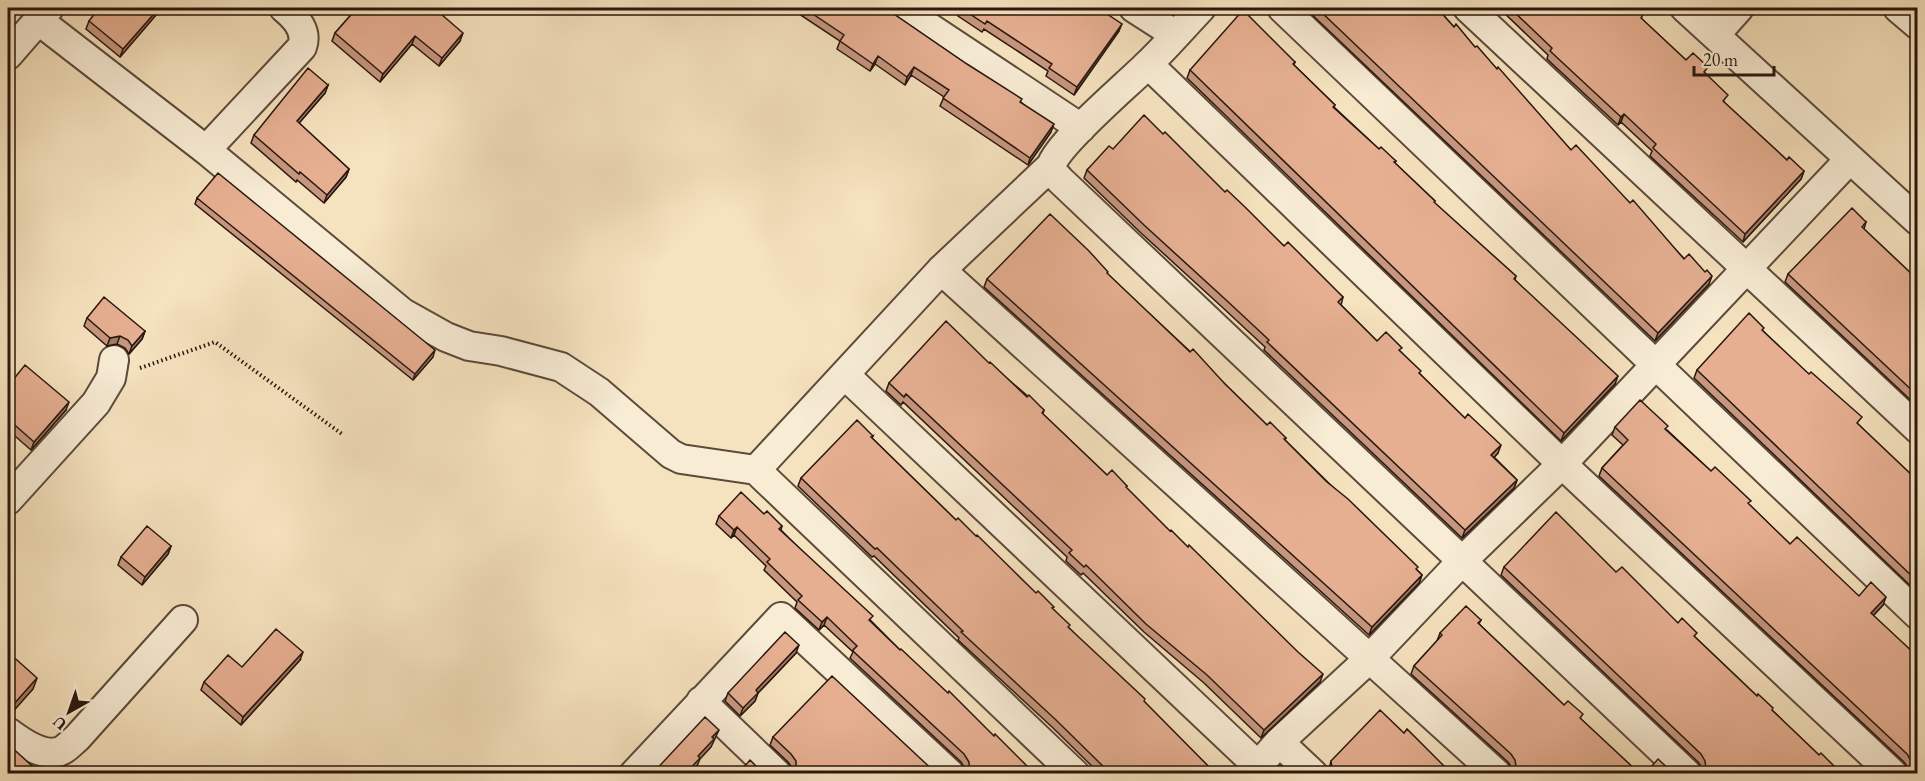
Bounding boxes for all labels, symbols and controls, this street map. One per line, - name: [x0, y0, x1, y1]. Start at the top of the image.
- scale bar: [1694, 39, 1774, 77]
- text: 20 m: [1703, 48, 1738, 71]
- north arrow: [39, 682, 99, 742]
- text: U: [48, 711, 71, 735]

